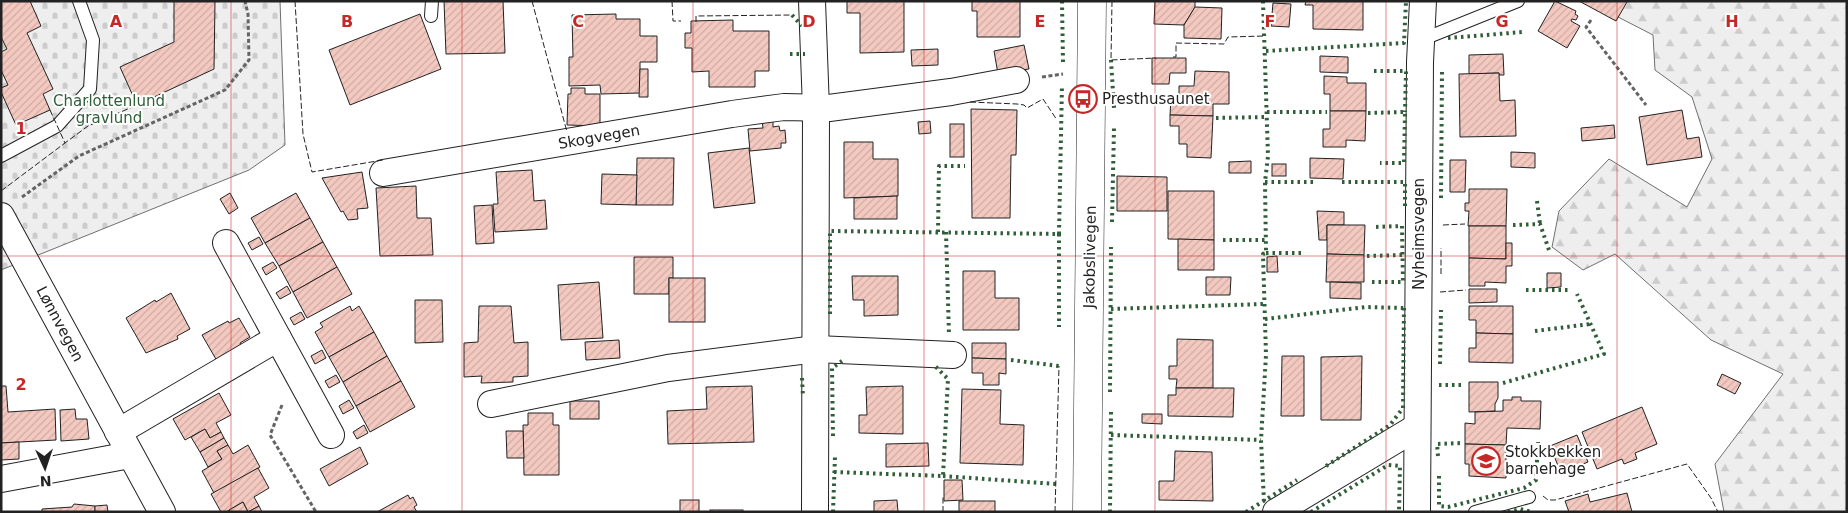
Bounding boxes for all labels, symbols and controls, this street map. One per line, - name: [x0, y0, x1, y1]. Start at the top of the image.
- text: A: [110, 12, 123, 31]
- text: B: [341, 12, 353, 31]
- text: C: [572, 12, 584, 31]
- text: D: [802, 12, 816, 31]
- text: E: [1035, 12, 1045, 31]
- text: F: [1265, 12, 1275, 31]
- text: G: [1495, 12, 1509, 31]
- text: H: [1725, 12, 1739, 31]
- bus stop icon: Presthusaunet: [1068, 84, 1098, 114]
- place label: Presthusaunet: [1102, 90, 1210, 108]
- park label: Charlottenlund gravlund: [53, 92, 165, 127]
- text: 1: [15, 119, 27, 138]
- street label: Skogvegen: [557, 121, 641, 153]
- street label: Nyheimsvegen: [1410, 178, 1428, 290]
- street label: Jakobslivegen: [1080, 205, 1100, 310]
- street label: Lønnvegen: [33, 283, 87, 365]
- text: 2: [15, 375, 27, 394]
- north arrow: [20, 443, 70, 493]
- place label: Stokkbekken barnehage: [1505, 443, 1601, 478]
- school or university icon: Stokkbekken barnehage: [1471, 446, 1501, 476]
- text: N: [39, 473, 52, 489]

